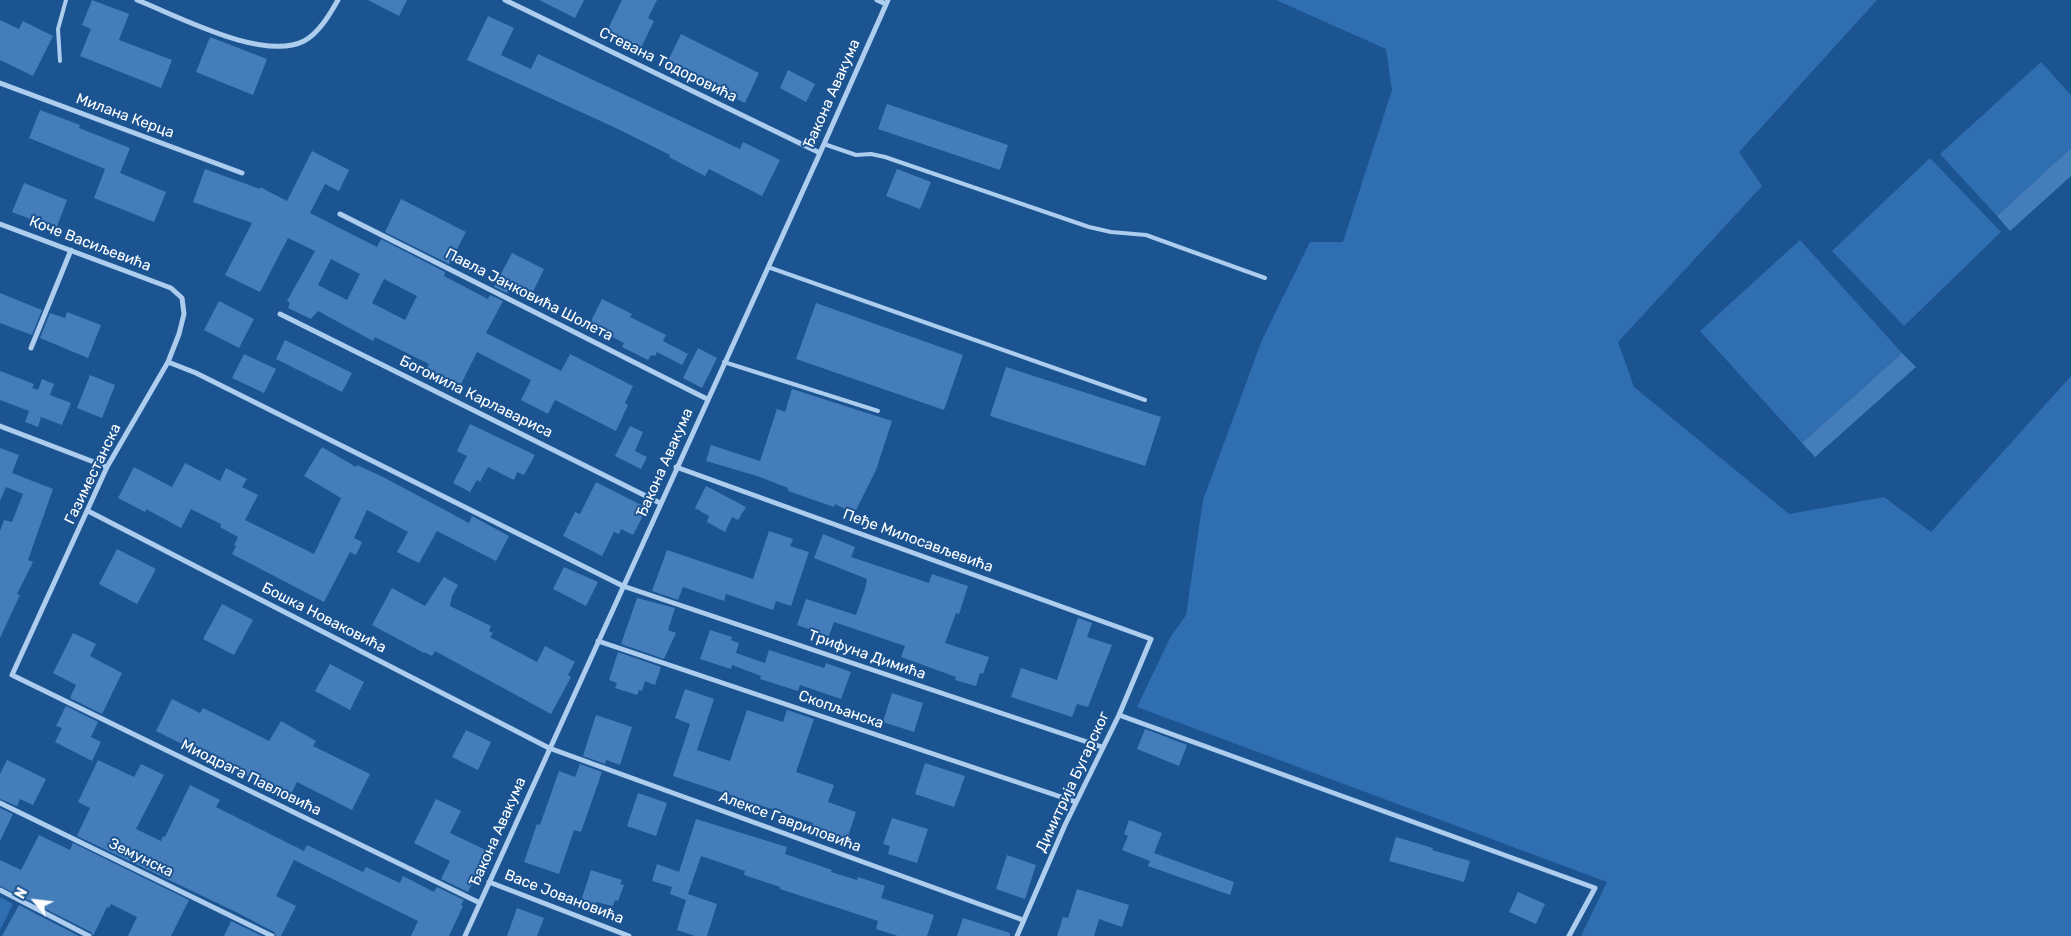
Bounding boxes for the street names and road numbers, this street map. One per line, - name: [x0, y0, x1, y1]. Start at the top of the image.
- street label: Стевана Тодоровића: [596, 24, 740, 106]
- street label: Ђакона Авакума: [800, 37, 864, 151]
- street label: Милана Керца: [73, 90, 177, 142]
- street label: Коче Васиљевића: [27, 212, 153, 276]
- street label: Павла Јанковића Шолета: [442, 245, 616, 345]
- street label: Богомила Карлавариса: [396, 352, 556, 442]
- street label: Ђакона Авакума: [633, 406, 697, 520]
- street label: Газиместанска: [61, 421, 125, 527]
- street label: Пеђе Милосављевића: [840, 505, 996, 577]
- street label: Бошка Новаковића: [259, 579, 389, 657]
- street label: Трифуна Димића: [806, 626, 928, 684]
- street label: Скопљанска: [796, 687, 886, 733]
- street label: Димитрија Бугарског: [1032, 709, 1114, 855]
- street label: Миодрага Павловића: [178, 736, 324, 820]
- street label: Ђакона Авакума: [466, 775, 530, 889]
- street label: Алексе Гавриловића: [716, 788, 864, 856]
- street label: Земунска: [106, 835, 176, 881]
- street label: Васе Јовановића: [502, 866, 626, 928]

